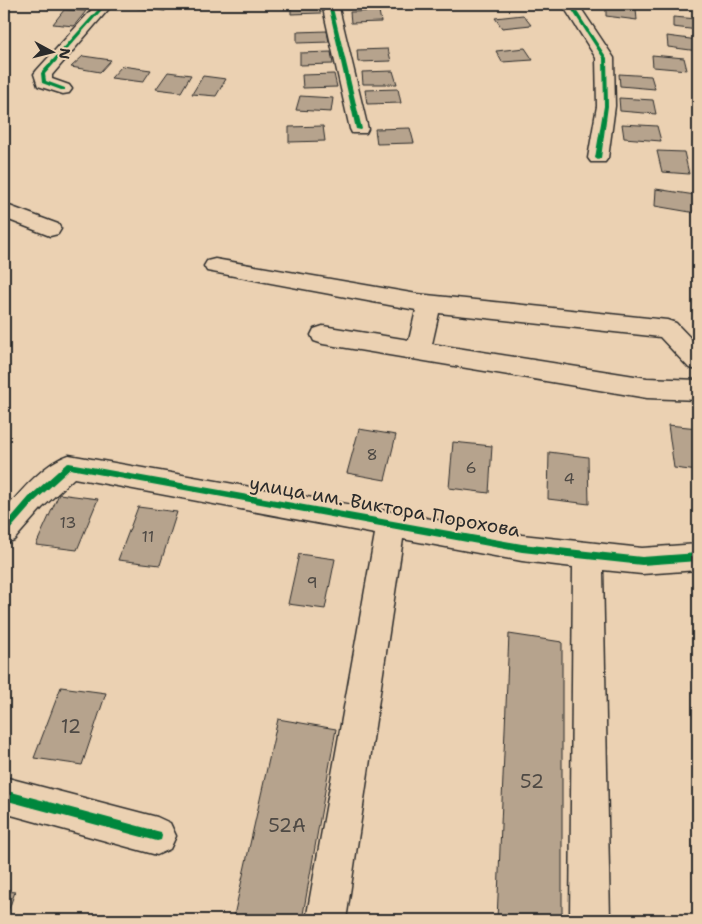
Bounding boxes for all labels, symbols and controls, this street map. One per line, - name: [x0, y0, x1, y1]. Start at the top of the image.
- north arrow: [28, 28, 78, 78]
- text: N: [55, 47, 75, 60]
- house number: 8: [366, 444, 378, 465]
- house number: 6: [465, 457, 477, 478]
- house number: 4: [563, 468, 575, 489]
- street label: улица им. Виктора Порохова: [248, 470, 522, 543]
- house number: 13: [59, 512, 77, 533]
- house number: 11: [142, 526, 154, 547]
- house number: 9: [306, 572, 318, 593]
- house number: 12: [61, 714, 81, 739]
- house number: 52: [520, 769, 544, 794]
- house number: 52А: [268, 813, 306, 838]

